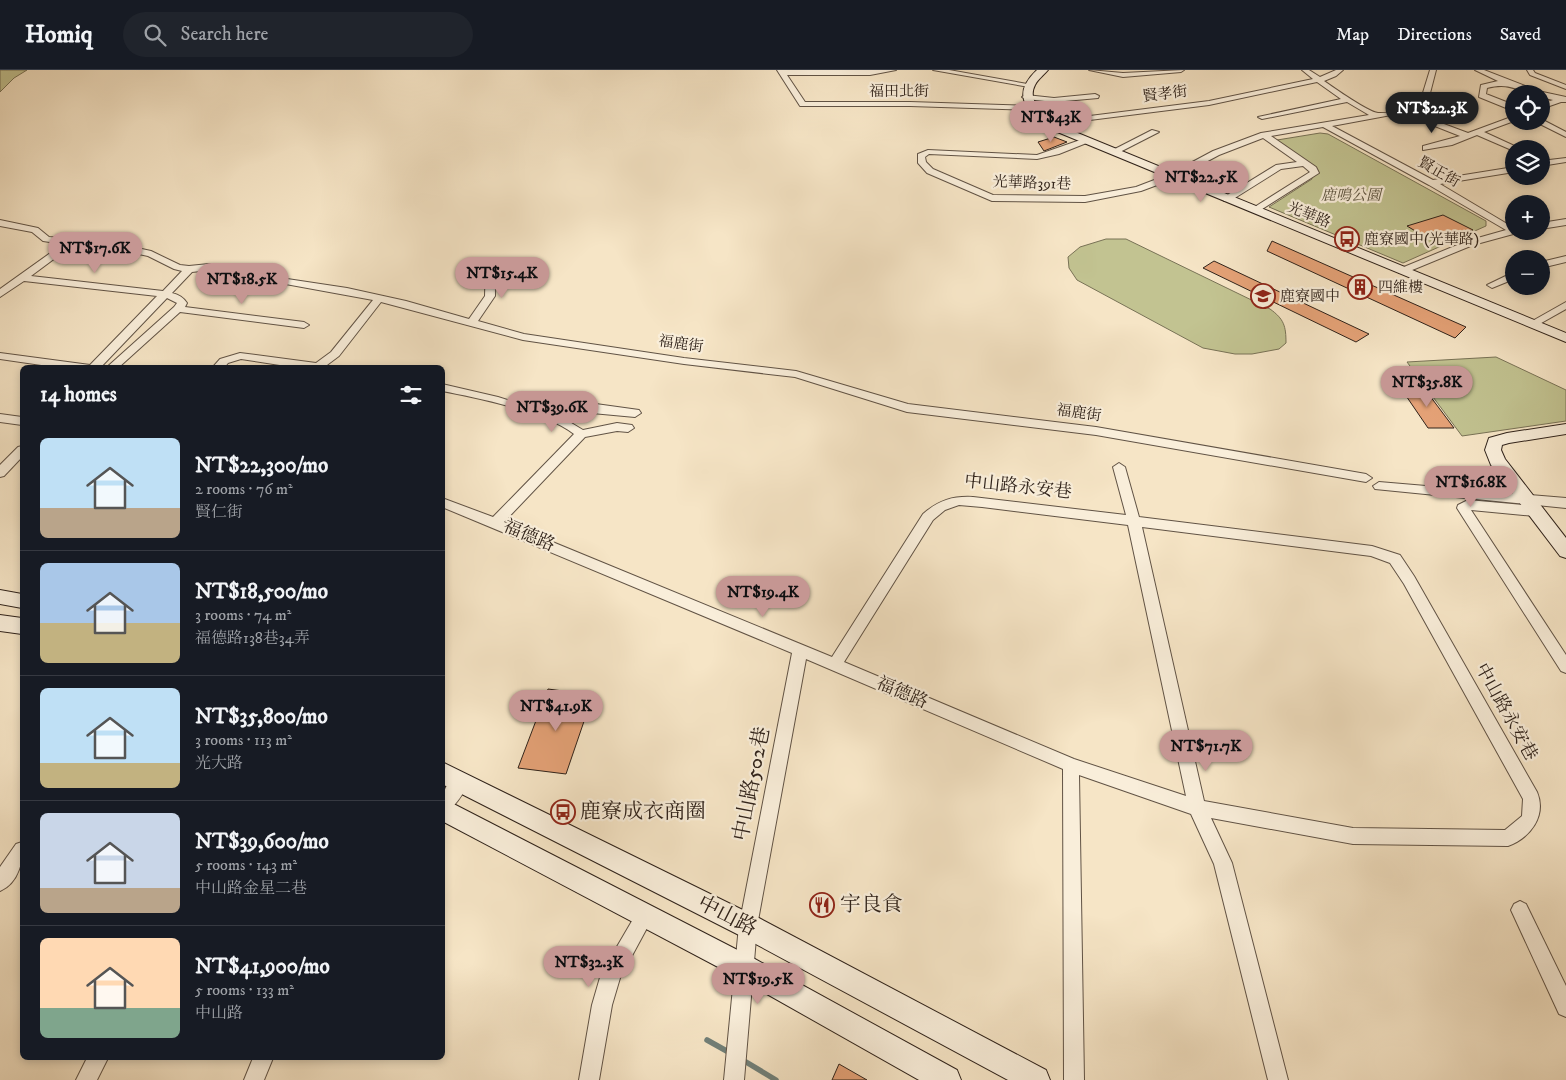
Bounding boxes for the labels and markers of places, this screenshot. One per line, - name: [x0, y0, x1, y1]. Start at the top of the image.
- pin: NT$22.3K: [1380, 92, 1484, 134]
- pin: NT$43K: [1010, 100, 1092, 143]
- pin: NT$22.5K: [1149, 160, 1253, 203]
- bus stop icon: 鹿寮國中(光華路): [1334, 226, 1360, 252]
- place label: 鹿寮國中(光華路): [1364, 230, 1479, 249]
- pin: NT$17.6K: [43, 232, 147, 274]
- pin: NT$15.4K: [450, 256, 554, 299]
- pin: NT$18.5K: [190, 262, 294, 305]
- building icon: 四維樓: [1347, 274, 1373, 300]
- place label: 四維樓: [1378, 278, 1423, 297]
- school or university icon: 鹿寮國中: [1250, 283, 1276, 309]
- place label: 鹿寮國中: [1280, 287, 1340, 306]
- pin: NT$35.8K: [1375, 366, 1479, 408]
- pin: NT$39.6K: [500, 390, 604, 433]
- pin: NT$16.8K: [1419, 466, 1523, 508]
- pin: NT$19.4K: [711, 576, 815, 618]
- pin: NT$41.9K: [504, 690, 608, 732]
- pin: NT$71.7K: [1154, 730, 1258, 772]
- bus stop icon: 鹿寮成衣商圈: [550, 799, 576, 825]
- place label: 鹿寮成衣商圈: [580, 799, 706, 825]
- restaurant icon: 宇良食: [809, 892, 835, 918]
- place label: 宇良食: [840, 892, 903, 918]
- pin: NT$32.3K: [537, 946, 641, 988]
- pin: NT$19.5K: [706, 962, 810, 1005]

